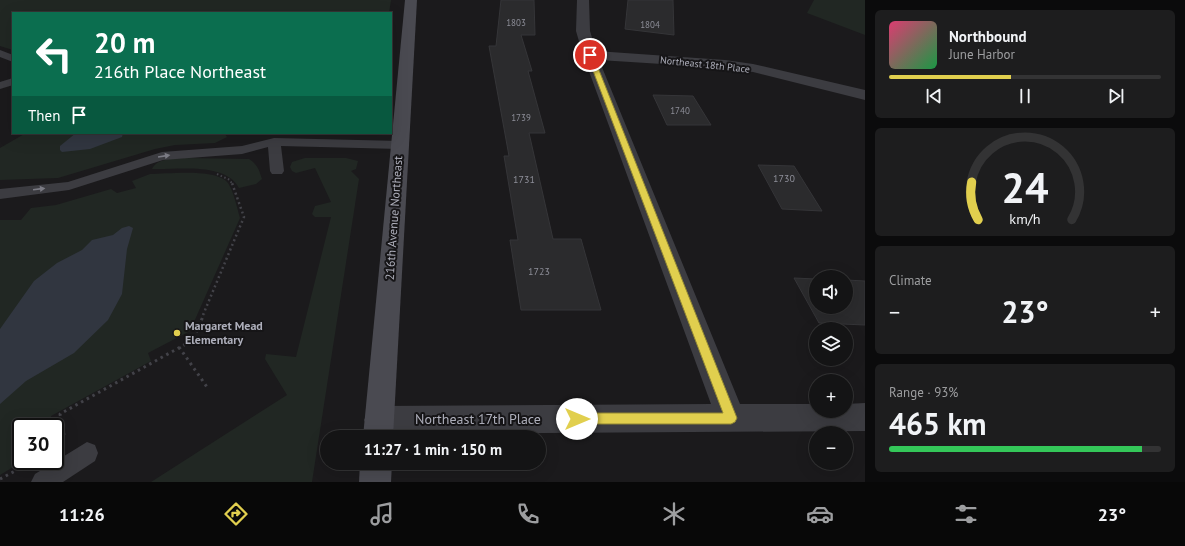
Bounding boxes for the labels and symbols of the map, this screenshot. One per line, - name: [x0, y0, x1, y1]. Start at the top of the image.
- house number: 1803: [506, 17, 526, 28]
- house number: 1804: [640, 19, 660, 30]
- pin: [573, 38, 607, 72]
- street label: Northeast 18th Place: [659, 53, 750, 76]
- house number: 1740: [670, 105, 690, 116]
- house number: 1739: [511, 112, 531, 123]
- one-way arrow: [158, 153, 170, 159]
- street label: 216th Avenue Northeast: [382, 155, 405, 281]
- house number: 1730: [773, 172, 795, 185]
- house number: 1731: [513, 173, 535, 186]
- one-way arrow: [33, 186, 45, 193]
- house number: 1723: [528, 265, 550, 278]
- place label: Margaret Mead Elementary: [185, 318, 263, 347]
- marker: Margaret Mead Elementary: [172, 328, 182, 338]
- position arrow: [556, 398, 598, 440]
- street label: Northeast 17th Place: [415, 410, 541, 428]
- speed limit sign: 30: [12, 418, 64, 470]

